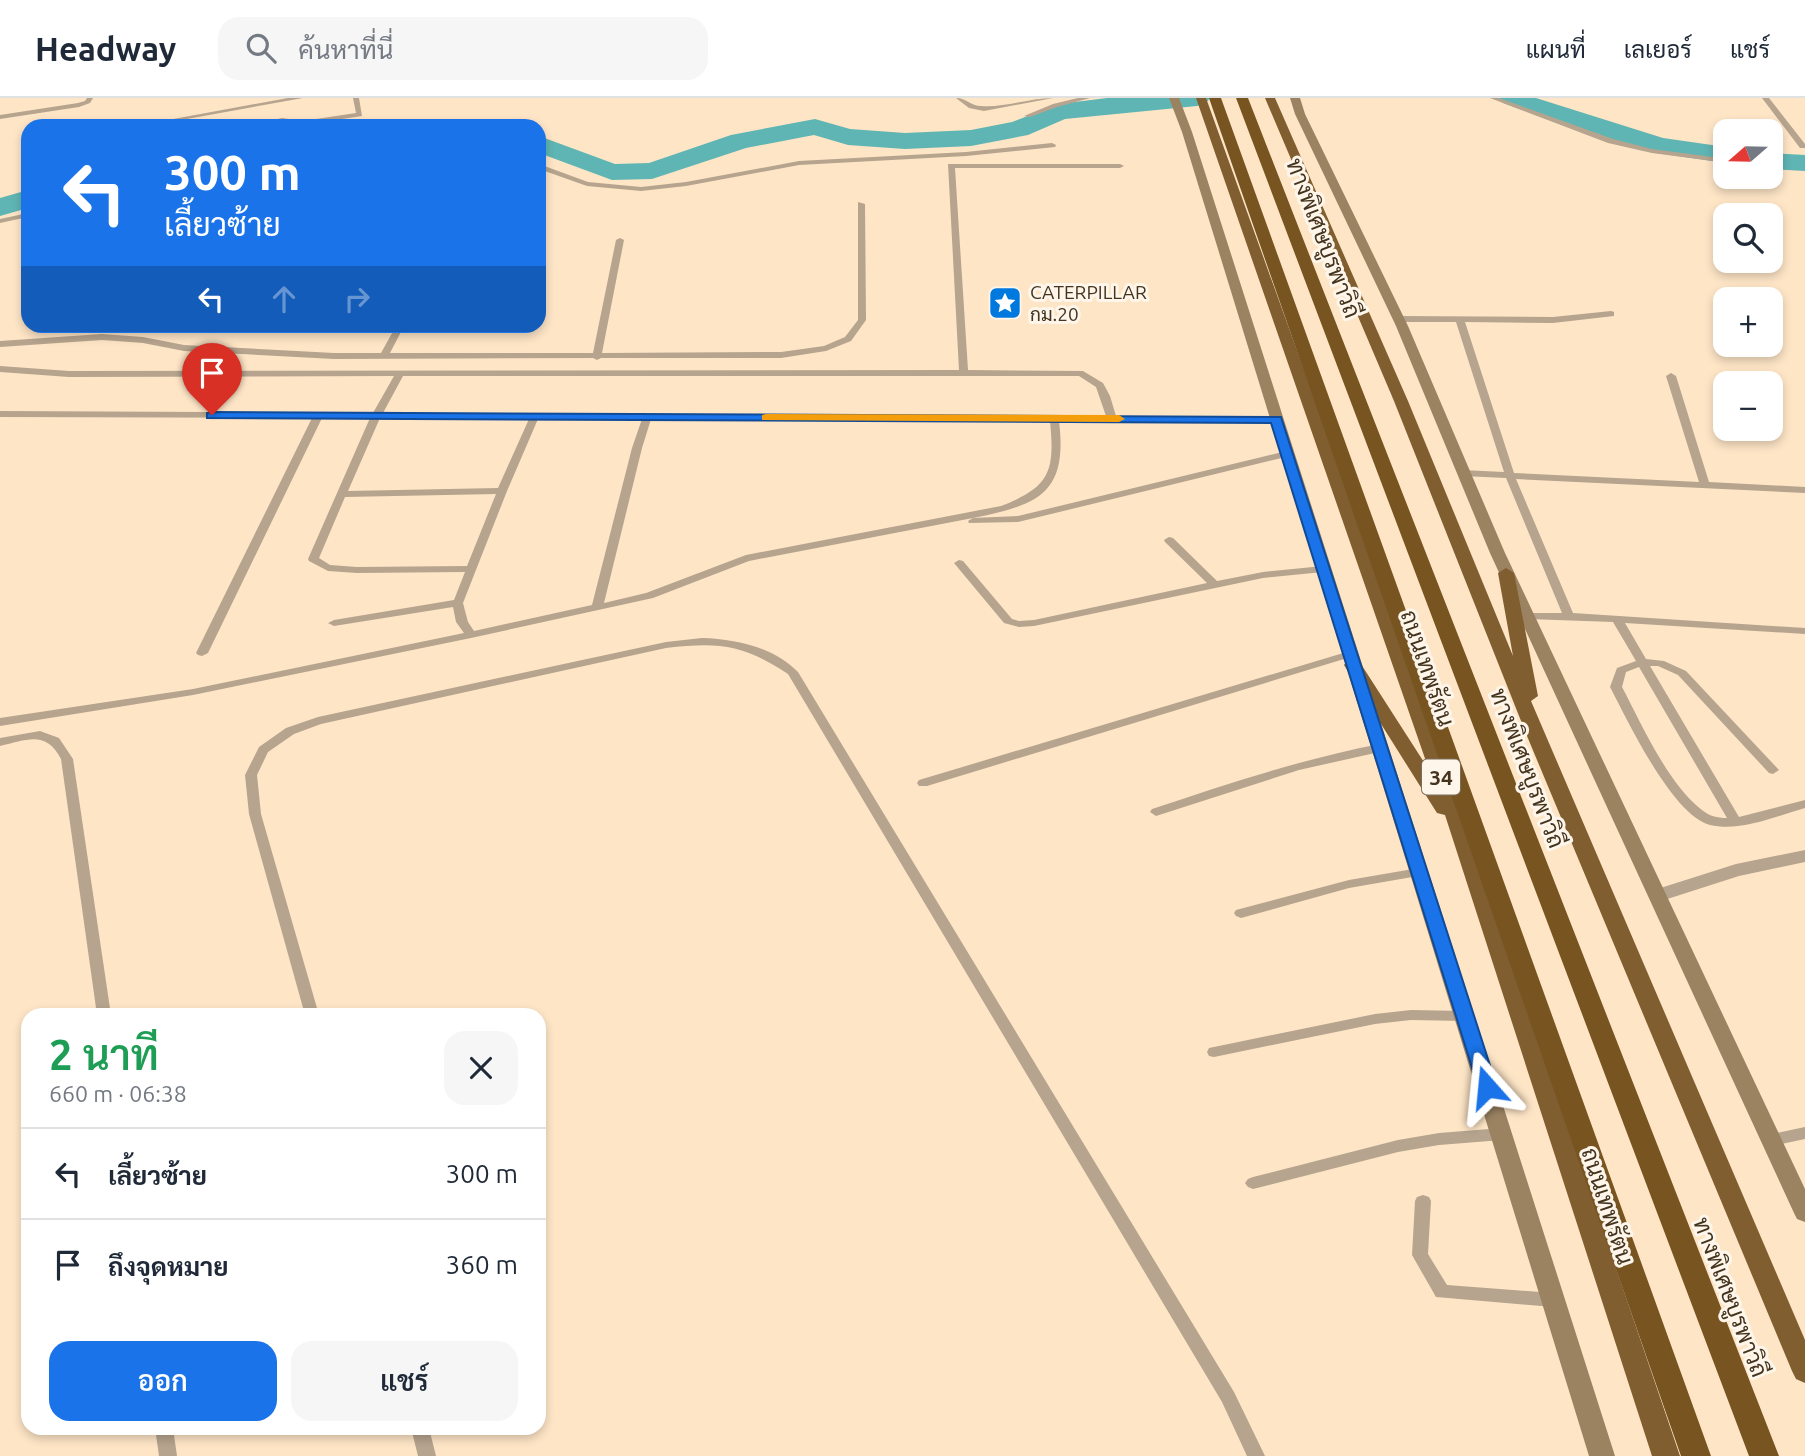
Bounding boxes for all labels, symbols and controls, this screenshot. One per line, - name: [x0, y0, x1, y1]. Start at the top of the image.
- search box: [218, 17, 708, 80]
- icon: search: [242, 29, 280, 67]
- text: Headway: [35, 30, 176, 67]
- text: ค้นหาที่นี่: [298, 35, 393, 64]
- text: แผนที่: [1526, 36, 1586, 63]
- text: เลเยอร์: [1624, 36, 1692, 63]
- text: แชร์: [1730, 36, 1770, 63]
- north arrow: [1713, 119, 1783, 189]
- map controls: [1713, 119, 1783, 441]
- text: 300 m: [164, 144, 301, 199]
- icon: left: [49, 147, 140, 238]
- street label: ทางพิเศษบูรพาวิถี: [1277, 154, 1368, 323]
- button: search: [1713, 203, 1783, 273]
- text: เลี้ยวซ้าย: [164, 206, 281, 242]
- icon: left: [192, 280, 230, 318]
- icon: ahead: [265, 280, 303, 318]
- icon: right: [338, 280, 376, 318]
- place label: CATERPILLAR กม.20: [1030, 281, 1147, 325]
- place icon: CATERPILLAR กม.20: [986, 284, 1024, 322]
- button: +: [1713, 287, 1783, 357]
- pin: [182, 343, 242, 415]
- icon: arrive: [193, 354, 231, 392]
- button: −: [1713, 371, 1783, 441]
- street label: ถนนเทพรัตน: [1396, 606, 1460, 729]
- street label: ทางพิเศษบูรพาวิถี: [1481, 684, 1572, 853]
- road number: 34: [1422, 760, 1460, 794]
- text: 2 นาที: [49, 1031, 159, 1078]
- button: close: [444, 1031, 518, 1105]
- position arrow: [1450, 1050, 1524, 1124]
- text: 660 m · 06:38: [49, 1081, 187, 1106]
- street label: ถนนเทพรัตน: [1577, 1144, 1640, 1268]
- icon: left: [49, 1155, 87, 1193]
- text: 300 m: [446, 1159, 518, 1188]
- text: เลี้ยวซ้าย: [108, 1161, 207, 1190]
- street label: ทางพิเศษบูรพาวิถี: [1684, 1213, 1775, 1382]
- icon: arrive: [49, 1246, 87, 1284]
- text: 360 m: [446, 1250, 518, 1279]
- text: ถึงจุดหมาย: [108, 1252, 229, 1281]
- button: ออก: [49, 1341, 277, 1421]
- button: แชร์: [291, 1341, 518, 1421]

